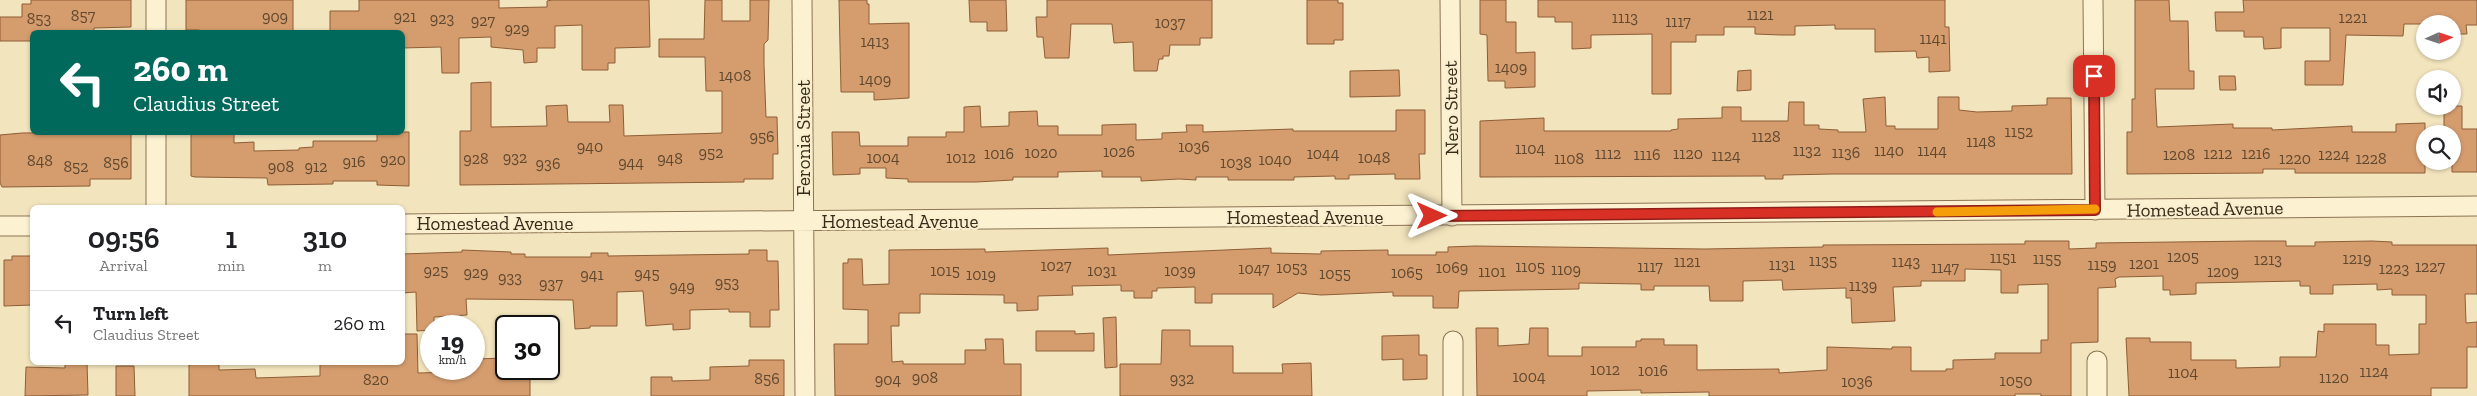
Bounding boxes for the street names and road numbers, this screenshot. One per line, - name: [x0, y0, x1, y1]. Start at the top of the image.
- street label: Nero Street: [1439, 60, 1463, 156]
- street label: Feronia Street: [792, 80, 815, 196]
- street label: Homestead Avenue: [2126, 196, 2284, 222]
- street label: Homestead Avenue: [1227, 206, 1383, 229]
- street label: Homestead Avenue: [822, 210, 978, 233]
- street label: Homestead Avenue: [417, 212, 573, 235]

